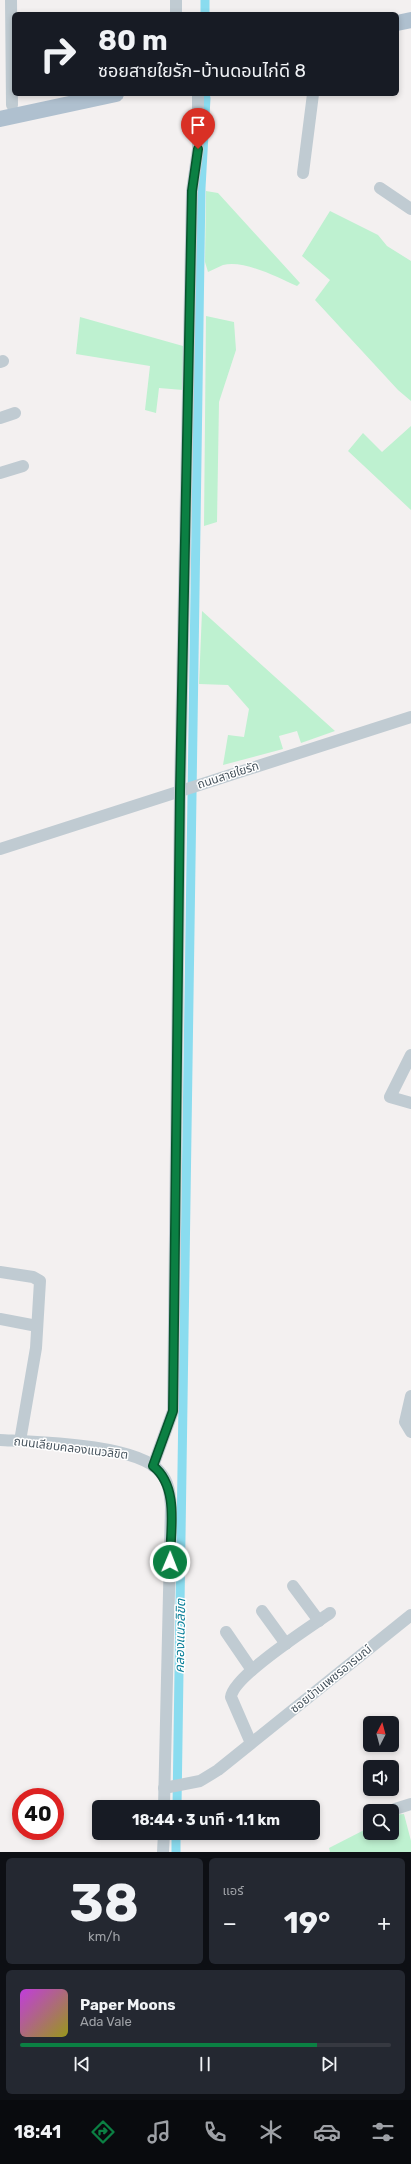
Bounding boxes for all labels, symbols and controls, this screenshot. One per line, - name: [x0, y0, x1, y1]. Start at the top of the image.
- text: 80 m: [98, 24, 168, 57]
- icon: right: [32, 28, 84, 80]
- text: ซอยสายใยรัก-บ้านดอนไก่ดี 8: [98, 60, 306, 82]
- pin: [181, 108, 215, 149]
- icon: arrive: [187, 114, 209, 136]
- street label: ถนนสายใยรัก: [195, 758, 261, 792]
- street label: ถนนเลียบคลองแนวลิขิต: [13, 1434, 129, 1462]
- position arrow: [149, 1541, 191, 1583]
- water label: คลองแนวลิขิต: [172, 1598, 188, 1673]
- street label: ซอยบ้านเพชรอารมณ์: [288, 1642, 374, 1716]
- north arrow: [363, 1716, 399, 1752]
- map controls: [363, 1716, 399, 1840]
- button: sound: [363, 1760, 399, 1796]
- speed limit sign: 40: [12, 1788, 64, 1840]
- button: search: [363, 1804, 399, 1840]
- text: 18:44 · 3 นาที · 1.1 km: [132, 1811, 280, 1829]
- text: 38: [70, 1872, 139, 1934]
- text: แอร์: [223, 1883, 244, 1898]
- text: 19°: [284, 1905, 330, 1941]
- text: −: [223, 1910, 237, 1937]
- text: +: [377, 1910, 391, 1937]
- text: km/h: [88, 1929, 120, 1944]
- text: Paper Moons: [80, 1996, 176, 2014]
- text: Ada Vale: [80, 2014, 132, 2029]
- icon: previous: [71, 2053, 93, 2075]
- icon: pause: [194, 2053, 216, 2075]
- icon: next: [318, 2053, 340, 2075]
- icon: directions: [89, 2118, 117, 2146]
- icon: music: [145, 2118, 173, 2146]
- icon: phone: [201, 2118, 229, 2146]
- icon: climate: [257, 2118, 285, 2146]
- icon: car: [313, 2118, 341, 2146]
- icon: filters: [369, 2118, 397, 2146]
- text: 18:41: [14, 2121, 61, 2143]

